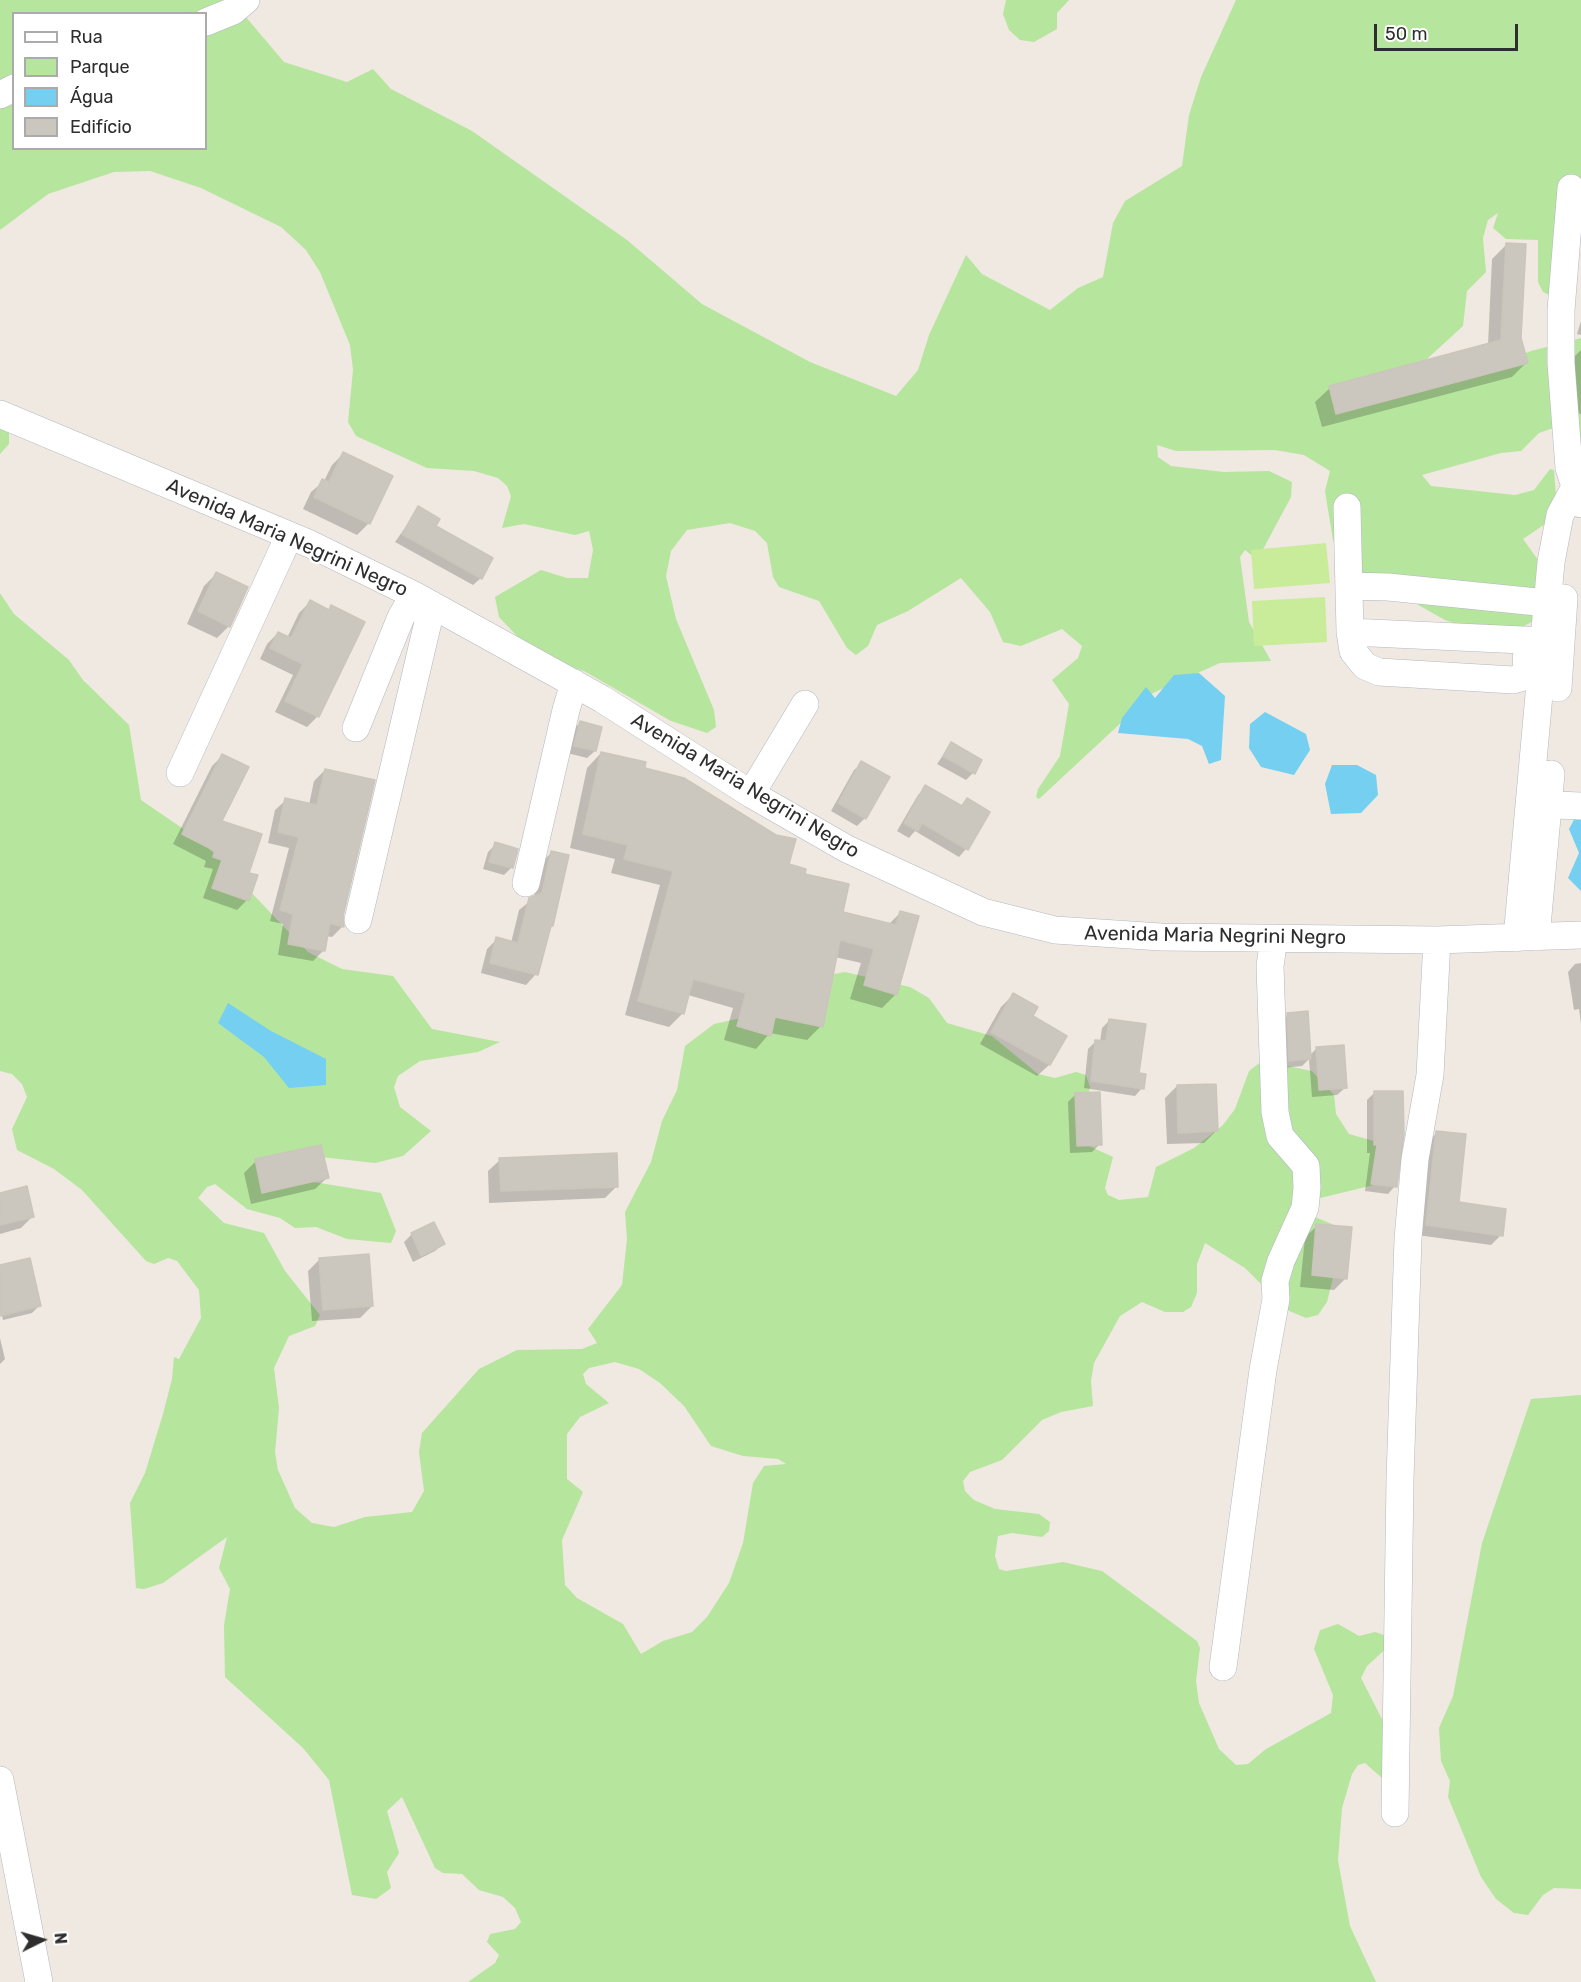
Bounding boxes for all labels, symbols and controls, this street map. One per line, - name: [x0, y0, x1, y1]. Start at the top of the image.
- legend: [12, 12, 207, 150]
- scale bar: [1377, 12, 1521, 50]
- text: 50 m: [1385, 23, 1428, 45]
- text: Rua: [70, 26, 103, 48]
- text: Parque: [70, 56, 130, 78]
- text: Água: [70, 86, 113, 108]
- text: Edifício: [70, 116, 132, 138]
- street label: Avenida Maria Negrini Negro: [162, 474, 412, 602]
- street label: Avenida Maria Negrini Negro: [627, 708, 863, 864]
- street label: Avenida Maria Negrini Negro: [1084, 922, 1346, 950]
- north arrow: [12, 1910, 72, 1970]
- text: N: [50, 1932, 70, 1945]

